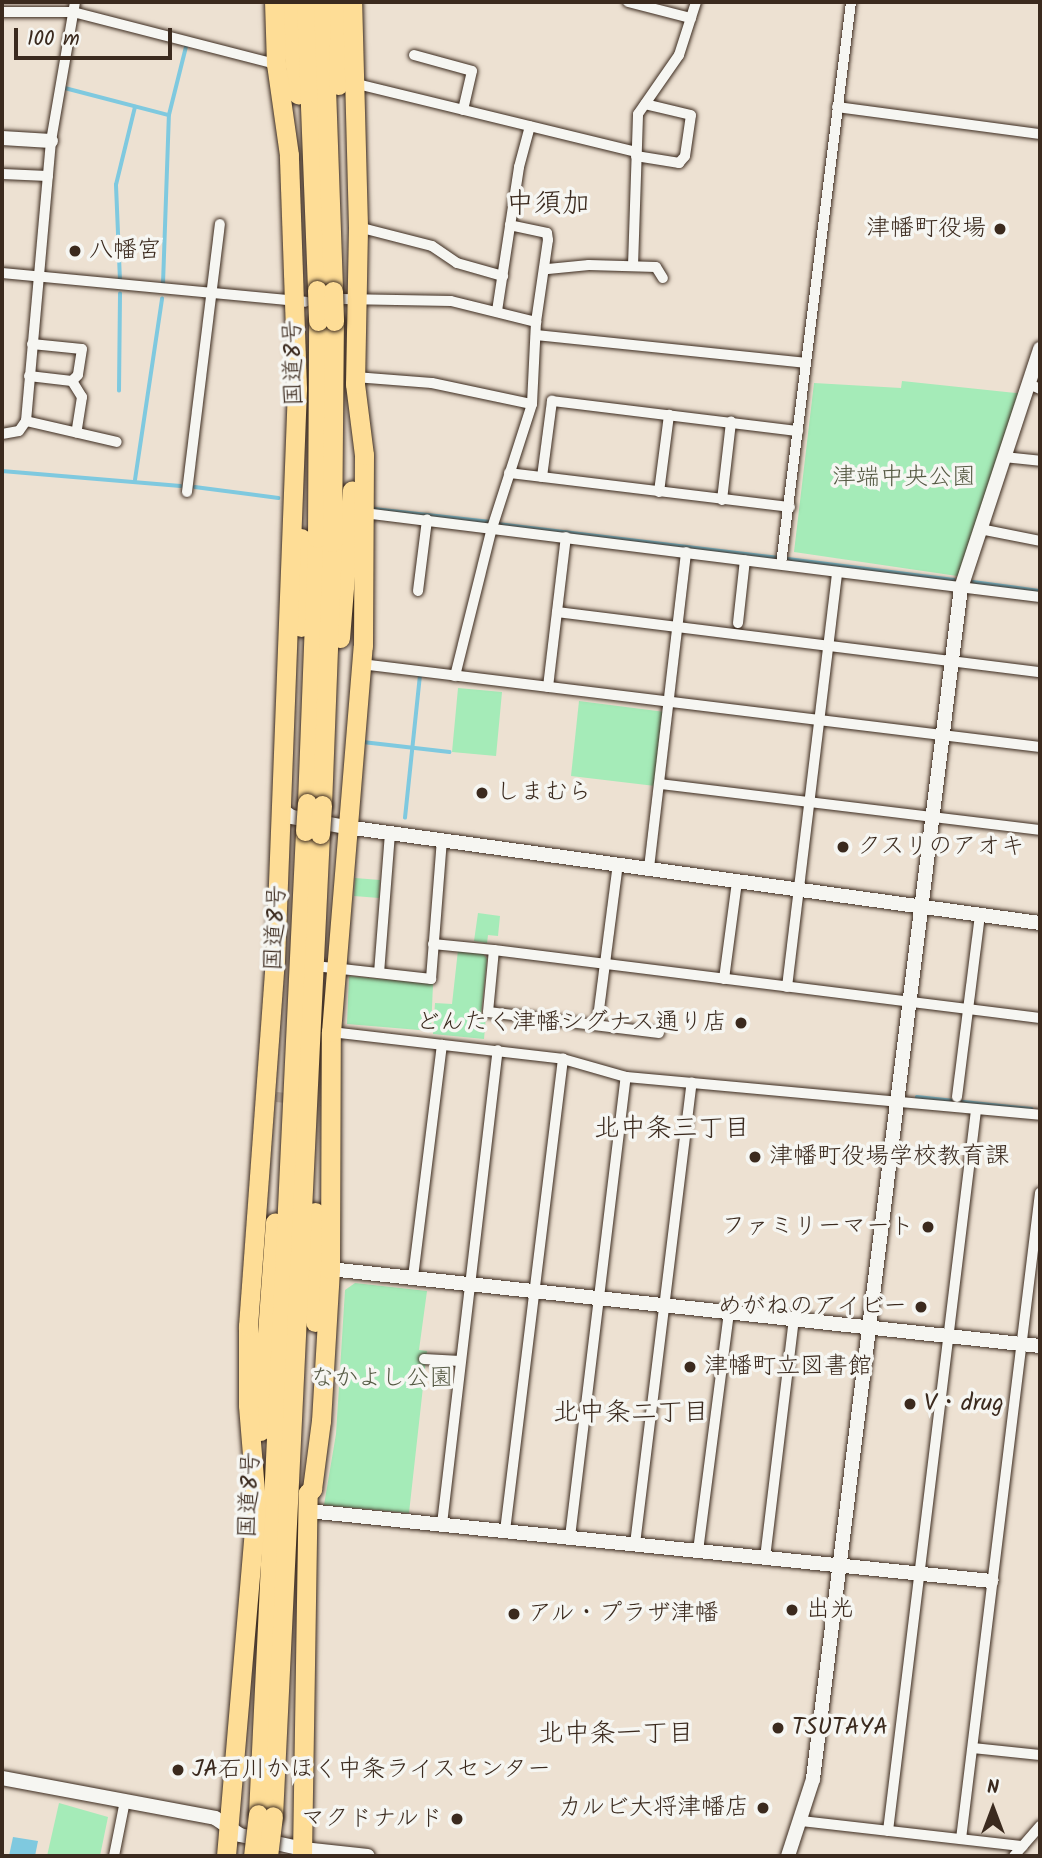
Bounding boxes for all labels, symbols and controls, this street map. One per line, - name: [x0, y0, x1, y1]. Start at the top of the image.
- scale bar: [18, 14, 175, 58]
- text: 100 m: [27, 23, 80, 56]
- district label: 中須加: [506, 188, 590, 222]
- place label: 津幡町役場: [866, 215, 986, 243]
- marker: 津幡町役場: [992, 221, 1008, 237]
- place label: 八幡宮: [89, 237, 161, 265]
- marker: 八幡宮: [67, 243, 83, 259]
- street label: 国道8号: [279, 320, 309, 406]
- park label: 津端中央公園: [832, 464, 976, 492]
- place label: しまむら: [496, 779, 592, 807]
- marker: しまむら: [474, 785, 490, 801]
- place label: クスリのアオキ: [857, 833, 1025, 861]
- marker: クスリのアオキ: [835, 839, 851, 855]
- street label: 国道8号: [259, 884, 293, 972]
- place label: どんたく津幡シグナス通り店: [415, 1009, 727, 1037]
- marker: どんたく津幡シグナス通り店: [733, 1015, 749, 1031]
- district label: 北中条三丁目: [594, 1114, 750, 1146]
- place label: 津幡町役場学校教育課: [769, 1143, 1009, 1171]
- marker: 津幡町役場学校教育課: [747, 1149, 763, 1165]
- place label: ファミリーマート: [722, 1213, 914, 1241]
- marker: ファミリーマート: [920, 1219, 936, 1235]
- place label: めがねのアイビー: [716, 1293, 907, 1321]
- marker: めがねのアイビー: [913, 1299, 929, 1315]
- place label: 津幡町立図書館: [704, 1353, 872, 1381]
- marker: 津幡町立図書館: [682, 1359, 698, 1375]
- park label: なかよし公園: [310, 1365, 454, 1393]
- place label: V・drug: [924, 1390, 1004, 1418]
- marker: V・drug: [902, 1396, 918, 1412]
- district label: 北中条二丁目: [553, 1398, 709, 1430]
- street label: 国道8号: [233, 1451, 267, 1539]
- place label: 出光: [806, 1596, 854, 1624]
- place label: アル・プラザ津幡: [528, 1600, 720, 1628]
- marker: 出光: [784, 1602, 800, 1618]
- marker: アル・プラザ津幡: [506, 1606, 522, 1622]
- place label: TSUTAYA: [792, 1714, 888, 1742]
- district label: 北中条一丁目: [538, 1719, 694, 1751]
- marker: TSUTAYA: [770, 1720, 786, 1736]
- place label: JA石川かほく中条ライスセンター: [192, 1756, 554, 1784]
- marker: JA石川かほく中条ライスセンター: [170, 1762, 186, 1778]
- text: N: [987, 1773, 999, 1803]
- north arrow: [958, 1774, 1028, 1844]
- place label: カルビ大将津幡店: [557, 1794, 749, 1822]
- marker: カルビ大将津幡店: [755, 1800, 771, 1816]
- place label: マクドナルド: [299, 1805, 443, 1833]
- marker: マクドナルド: [449, 1811, 465, 1827]

